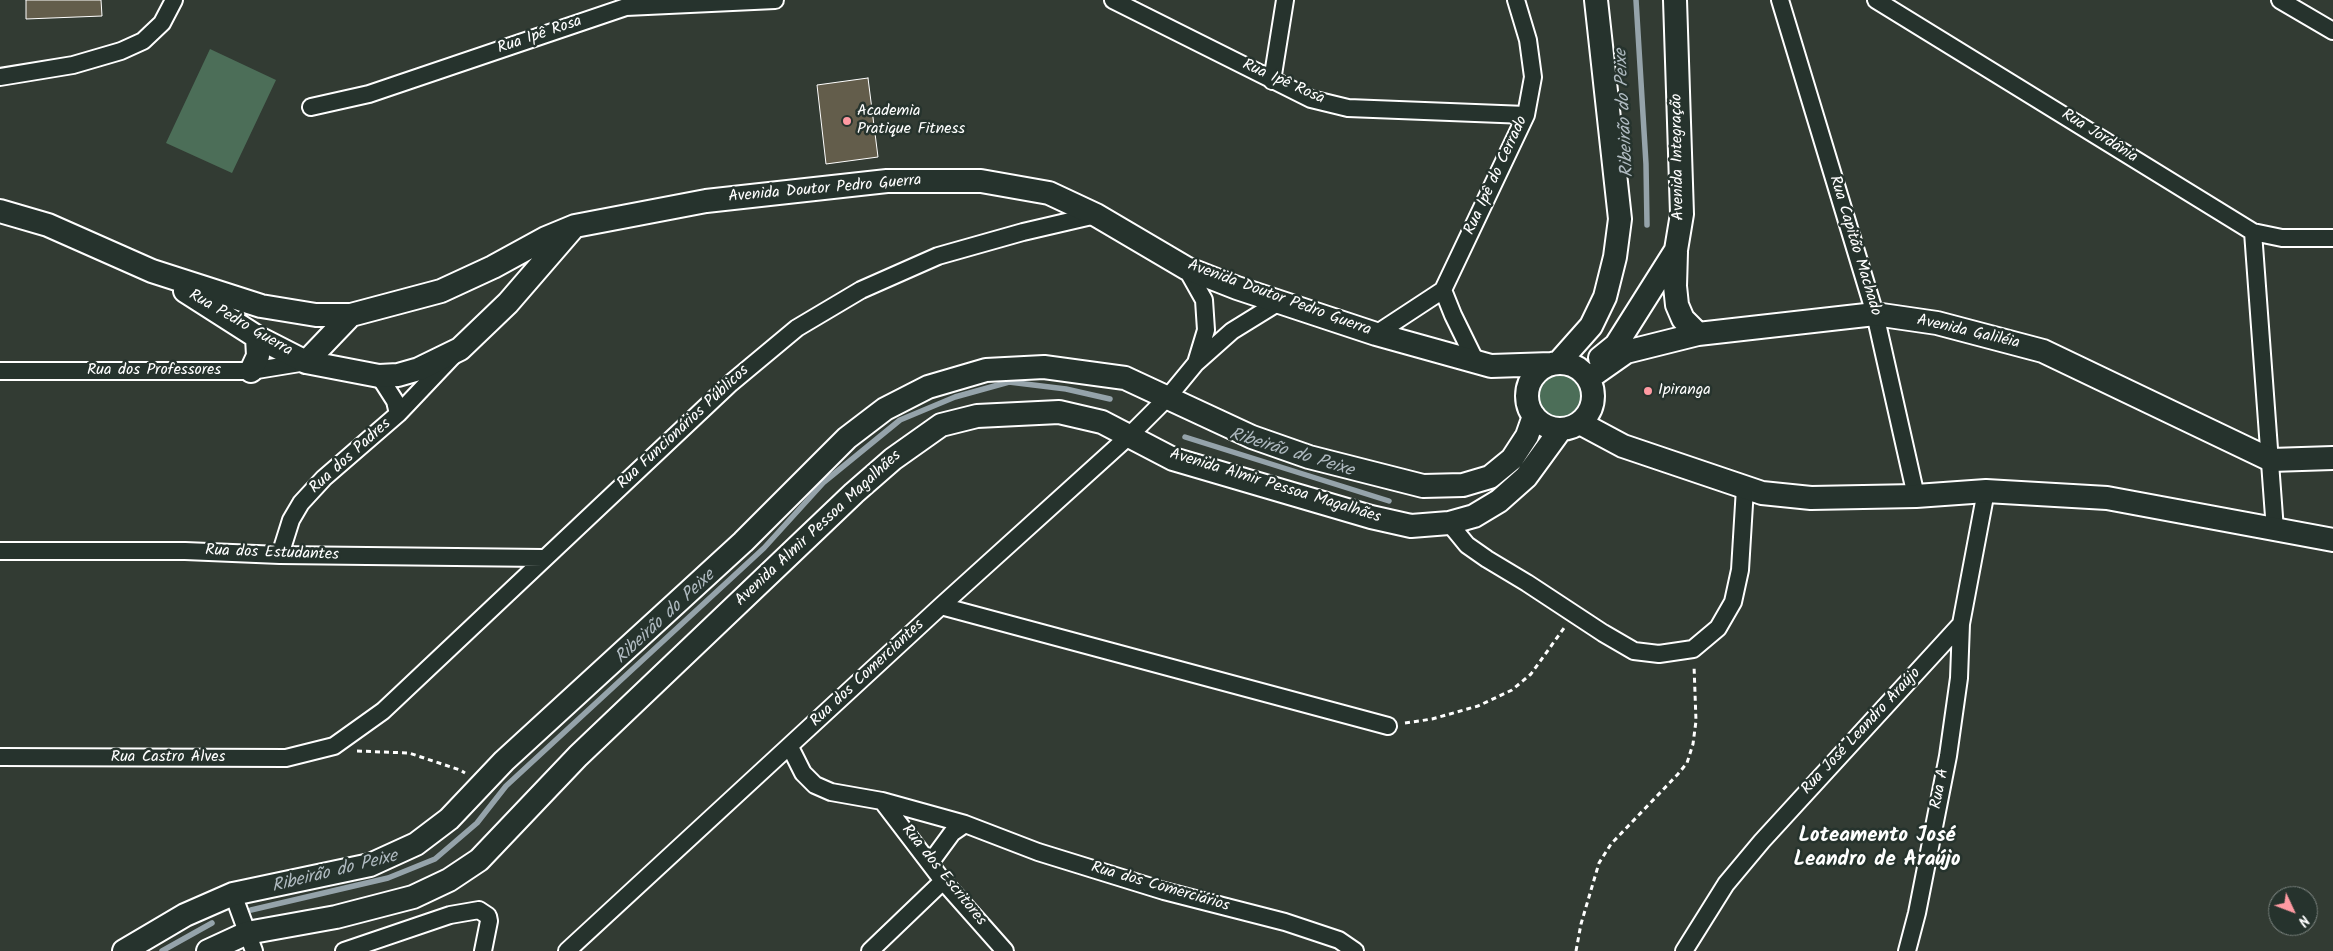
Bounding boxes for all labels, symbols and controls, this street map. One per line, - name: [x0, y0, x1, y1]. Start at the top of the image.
- street label: Rua Ipê Rosa: [495, 13, 585, 59]
- water label: Ribeirão do Peixe: [1612, 48, 1640, 178]
- street label: Rua Ipê Rosa: [1239, 56, 1327, 110]
- street label: Avenida Integração: [1668, 93, 1690, 221]
- place label: Academia Pratique Fitness: [857, 102, 965, 140]
- street label: Rua Jordânia: [2057, 106, 2141, 168]
- street label: Rua Ipê do Cerrado: [1461, 114, 1533, 238]
- marker: Academia Pratique Fitness: [841, 115, 853, 127]
- street label: Avenida Doutor Pedro Guerra: [728, 172, 922, 208]
- street label: Rua Capitão Machado: [1824, 174, 1884, 318]
- street label: Avenida Doutor Pedro Guerra: [1185, 257, 1373, 341]
- street label: Rua Pedro Guerra: [185, 287, 295, 361]
- street label: Avenida Galiléia: [1915, 312, 2021, 354]
- street label: Rua dos Professores: [87, 361, 221, 381]
- street label: Rua Funcionários Públicos: [614, 362, 754, 494]
- place label: Ipiranga: [1658, 381, 1711, 401]
- marker: Ipiranga: [1642, 385, 1654, 397]
- street label: Rua dos Padres: [306, 415, 396, 499]
- water label: Ribeirão do Peixe: [1226, 425, 1356, 483]
- street label: Avenida Almir Pessoa Magalhães: [1167, 446, 1383, 528]
- street label: Avenida Almir Pessoa Magalhães: [732, 447, 906, 611]
- street label: Rua dos Estudantes: [205, 542, 339, 566]
- water label: Ribeirão do Peixe: [612, 566, 720, 670]
- street label: Rua dos Comerciantes: [807, 616, 929, 732]
- street label: Rua José Leandro Araújo: [1798, 665, 1926, 799]
- street label: Rua Castro Alves: [111, 748, 225, 768]
- street label: Rua A: [1928, 767, 1954, 811]
- street label: Rua dos Escritores: [896, 822, 990, 930]
- district label: Loteamento José Leandro de Araújo: [1794, 824, 1960, 874]
- water label: Ribeirão do Peixe: [270, 847, 400, 899]
- street label: Rua dos Comerciários: [1089, 859, 1231, 917]
- north arrow: [2268, 886, 2318, 936]
- text: N: [2292, 910, 2314, 931]

